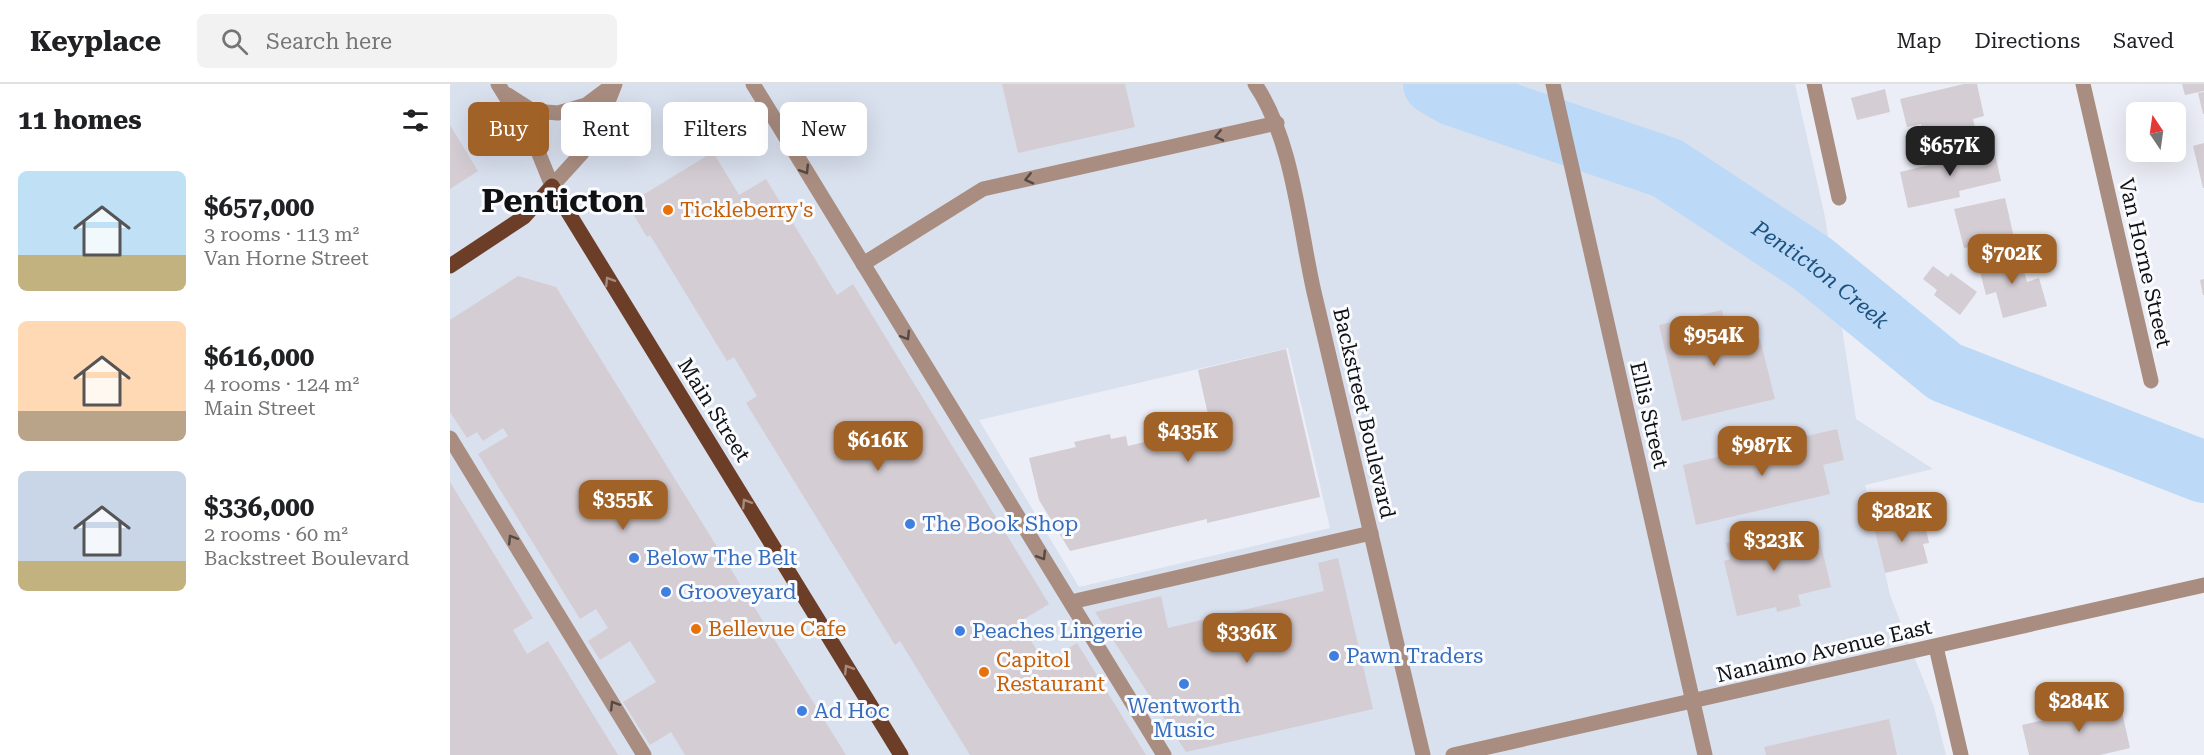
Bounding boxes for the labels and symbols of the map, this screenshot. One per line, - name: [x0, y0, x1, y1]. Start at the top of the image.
- north arrow: [2126, 102, 2186, 162]
- pin: $657K: [1908, 126, 1992, 177]
- one-way arrow: [1215, 128, 1225, 141]
- one-way arrow: [798, 164, 810, 174]
- one-way arrow: [1025, 172, 1035, 185]
- street label: Van Horne Street: [2114, 176, 2176, 350]
- district label: Penticton: [481, 181, 645, 220]
- place label: Tickleberry's: [680, 198, 813, 222]
- marker: Tickleberry's: [661, 203, 675, 217]
- water label: Penticton Creek: [1747, 215, 1894, 334]
- pin: $702K: [1970, 234, 2054, 285]
- one-way arrow: [605, 277, 617, 287]
- street label: Backstreet Boulevard: [1328, 305, 1400, 521]
- pin: $954K: [1672, 316, 1756, 367]
- one-way arrow: [899, 330, 911, 340]
- street label: Main Street: [673, 354, 755, 466]
- street label: Ellis Street: [1625, 359, 1673, 471]
- pin: $435K: [1146, 412, 1230, 463]
- pin: $616K: [836, 421, 920, 472]
- pin: $987K: [1720, 426, 1804, 477]
- pin: $355K: [581, 480, 665, 531]
- pin: $282K: [1860, 492, 1944, 543]
- one-way arrow: [742, 499, 754, 509]
- place label: The Book Shop: [922, 512, 1078, 536]
- marker: The Book Shop: [903, 517, 917, 531]
- pin: $323K: [1732, 521, 1816, 572]
- one-way arrow: [507, 535, 519, 545]
- place label: Below The Belt: [646, 546, 798, 570]
- one-way arrow: [1035, 550, 1047, 560]
- marker: Below The Belt: [627, 551, 641, 565]
- place label: Grooveyard: [678, 580, 797, 604]
- marker: Grooveyard: [659, 585, 673, 599]
- pin: $336K: [1205, 613, 1289, 664]
- street label: Nanaimo Avenue East: [1714, 615, 1934, 687]
- place label: Bellevue Cafe: [708, 617, 846, 641]
- place label: Peaches Lingerie: [972, 619, 1143, 643]
- marker: Bellevue Cafe: [689, 622, 703, 636]
- marker: Peaches Lingerie: [953, 624, 967, 638]
- place label: Pawn Traders: [1346, 644, 1483, 668]
- place label: Capitol Restaurant: [996, 648, 1105, 696]
- marker: Pawn Traders: [1327, 649, 1341, 663]
- one-way arrow: [844, 665, 856, 675]
- marker: Capitol Restaurant: [977, 665, 991, 679]
- marker: Wentworth Music: [1177, 677, 1191, 691]
- pin: $284K: [2037, 682, 2121, 733]
- place label: Wentworth Music: [1127, 694, 1241, 742]
- place label: Ad Hoc: [814, 699, 890, 723]
- one-way arrow: [609, 701, 621, 711]
- marker: Ad Hoc: [795, 704, 809, 718]

